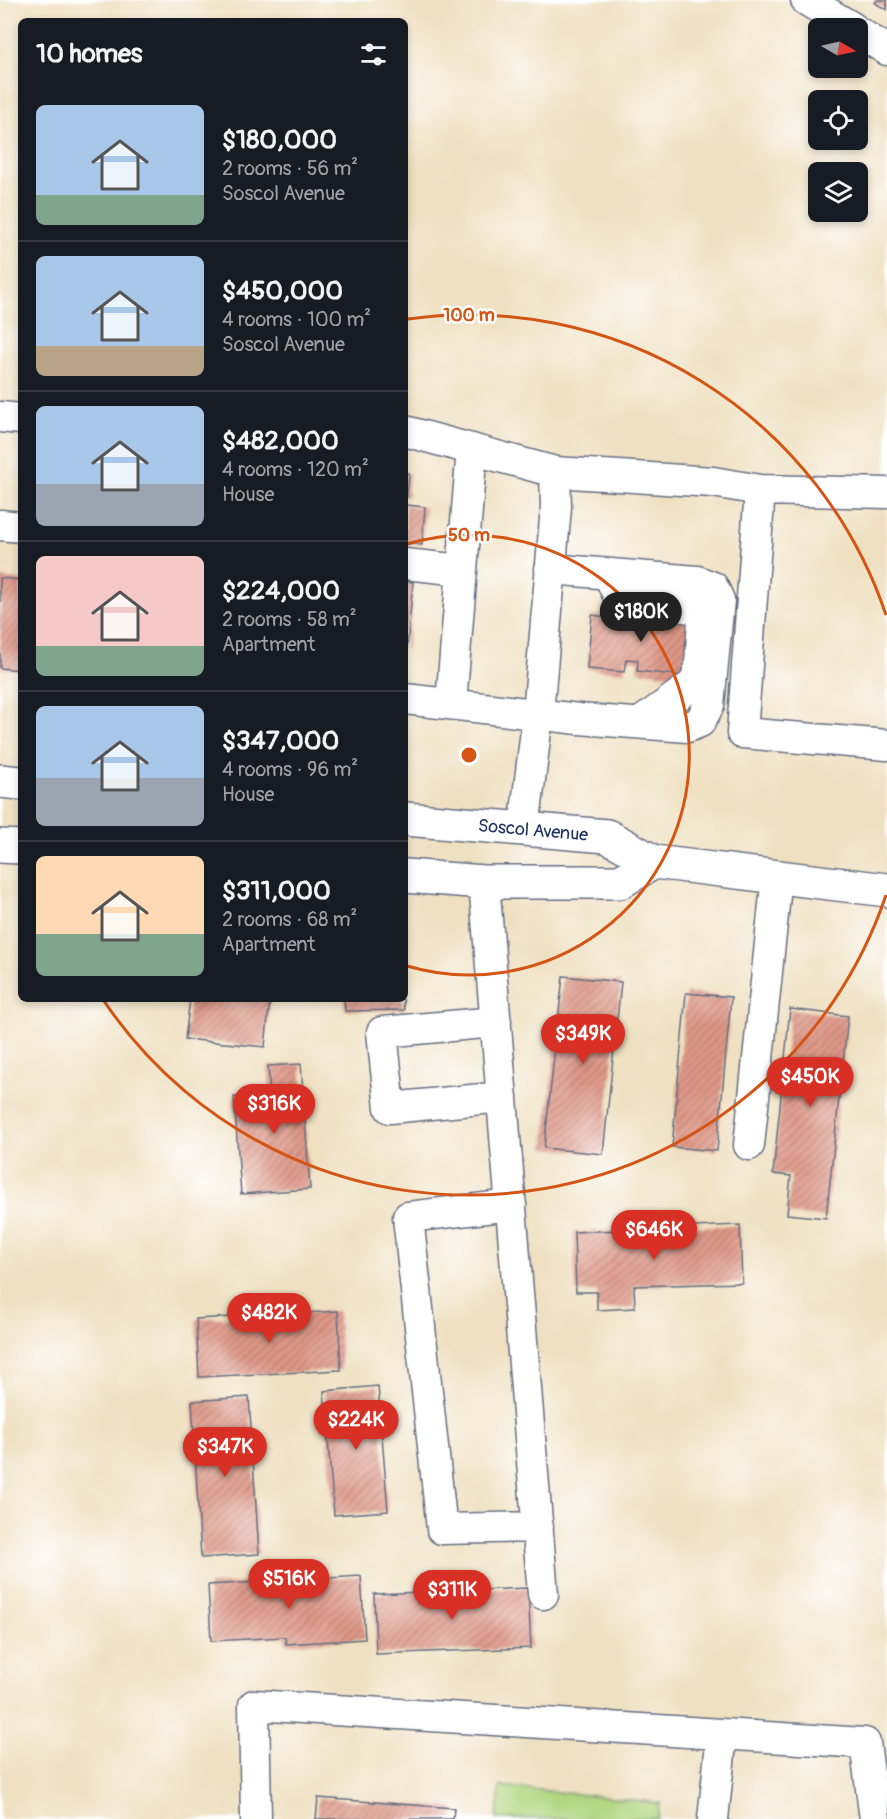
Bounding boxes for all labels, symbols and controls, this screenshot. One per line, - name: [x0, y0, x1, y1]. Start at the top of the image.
- north arrow: [808, 18, 868, 78]
- map controls: [808, 18, 868, 222]
- text: 10 homes: [36, 38, 142, 70]
- icon: filters: [357, 38, 390, 71]
- button: locate: [808, 90, 868, 150]
- text: $180,000: [222, 124, 337, 156]
- icon: home: [84, 129, 156, 201]
- text: 2 rooms · 56 m²: [222, 156, 358, 181]
- button: layers: [808, 162, 868, 222]
- text: Soscol Avenue: [222, 181, 345, 206]
- text: $450,000: [222, 275, 343, 307]
- icon: home: [84, 280, 156, 352]
- text: 100 m: [443, 304, 495, 327]
- text: 4 rooms · 100 m²: [222, 307, 371, 332]
- text: Soscol Avenue: [222, 332, 345, 357]
- text: $482,000: [222, 425, 339, 457]
- icon: home: [84, 430, 156, 502]
- text: 4 rooms · 120 m²: [222, 457, 369, 482]
- text: House: [222, 482, 274, 507]
- text: 50 m: [448, 524, 490, 547]
- text: $224,000: [222, 575, 340, 607]
- icon: home: [84, 580, 156, 652]
- pin: $180K: [599, 592, 683, 643]
- text: $180K: [614, 599, 668, 624]
- text: 2 rooms · 58 m²: [222, 607, 357, 632]
- text: Apartment: [222, 632, 315, 657]
- text: $347,000: [222, 725, 339, 757]
- icon: home: [84, 730, 156, 802]
- centre of rings: [459, 745, 479, 765]
- text: 4 rooms · 96 m²: [222, 757, 358, 782]
- text: House: [222, 782, 274, 807]
- street label: Soscol Avenue: [477, 814, 589, 847]
- text: $311,000: [222, 875, 331, 907]
- icon: home: [84, 880, 156, 952]
- text: 2 rooms · 68 m²: [222, 907, 357, 932]
- text: Apartment: [222, 932, 315, 957]
- pin: $349K: [541, 1014, 625, 1065]
- text: $349K: [555, 1021, 611, 1046]
- pin: $450K: [768, 1057, 852, 1108]
- text: $450K: [781, 1064, 840, 1089]
- pin: $316K: [232, 1084, 316, 1135]
- text: $316K: [247, 1091, 301, 1116]
- pin: $646K: [612, 1210, 696, 1261]
- text: $646K: [625, 1217, 683, 1242]
- pin: $482K: [227, 1293, 311, 1344]
- text: $482K: [241, 1300, 297, 1325]
- pin: $224K: [314, 1400, 398, 1451]
- text: $224K: [328, 1407, 384, 1432]
- pin: $347K: [183, 1427, 267, 1478]
- text: $347K: [197, 1434, 253, 1459]
- pin: $516K: [247, 1559, 331, 1610]
- text: $516K: [262, 1566, 316, 1591]
- pin: $311K: [410, 1570, 494, 1621]
- text: $311K: [427, 1577, 477, 1602]

